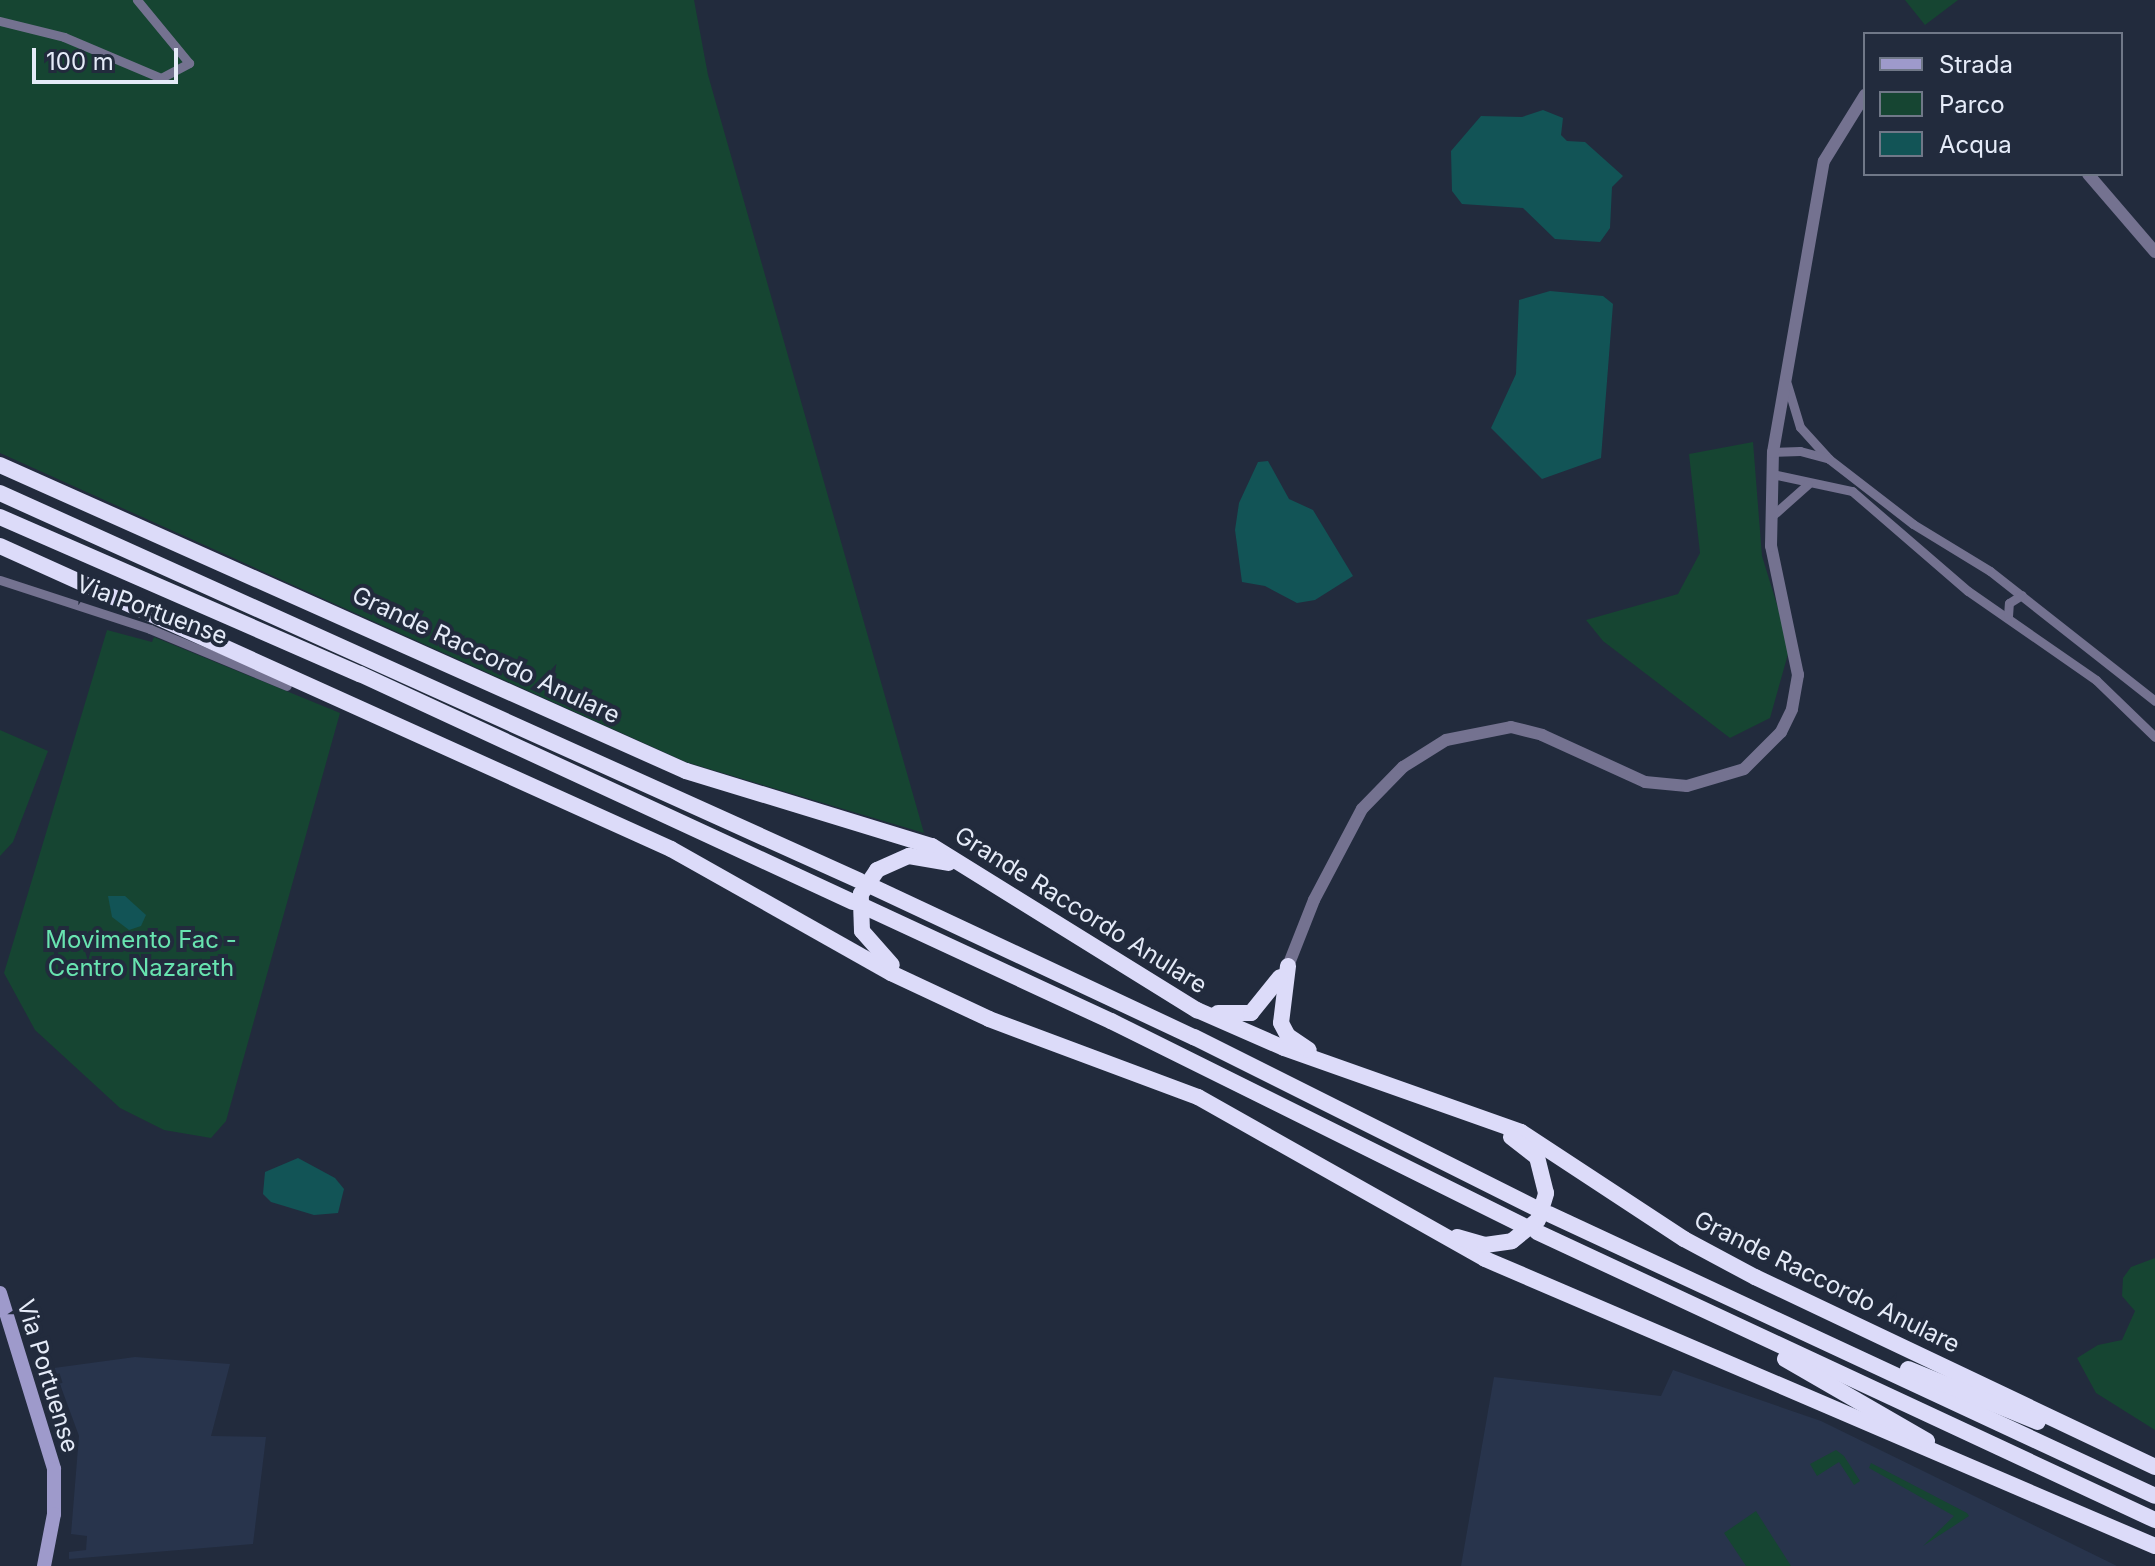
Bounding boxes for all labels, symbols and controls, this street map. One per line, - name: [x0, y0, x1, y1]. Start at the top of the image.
- scale bar: [36, 32, 182, 82]
- legend: [1863, 32, 2123, 176]
- text: 100 m: [46, 47, 114, 76]
- text: Strada: [1939, 50, 2013, 79]
- text: Parco: [1939, 90, 2005, 119]
- text: Acqua: [1939, 130, 2012, 159]
- street label: Via Portuense: [73, 569, 231, 651]
- street label: Grande Raccordo Anulare: [348, 580, 624, 730]
- street label: Grande Raccordo Anulare: [950, 820, 1212, 1000]
- park label: Movimento Fac - Centro Nazareth: [45, 926, 237, 982]
- street label: Grande Raccordo Anulare: [1689, 1205, 1965, 1359]
- street label: Via Portuense: [11, 1296, 85, 1456]

